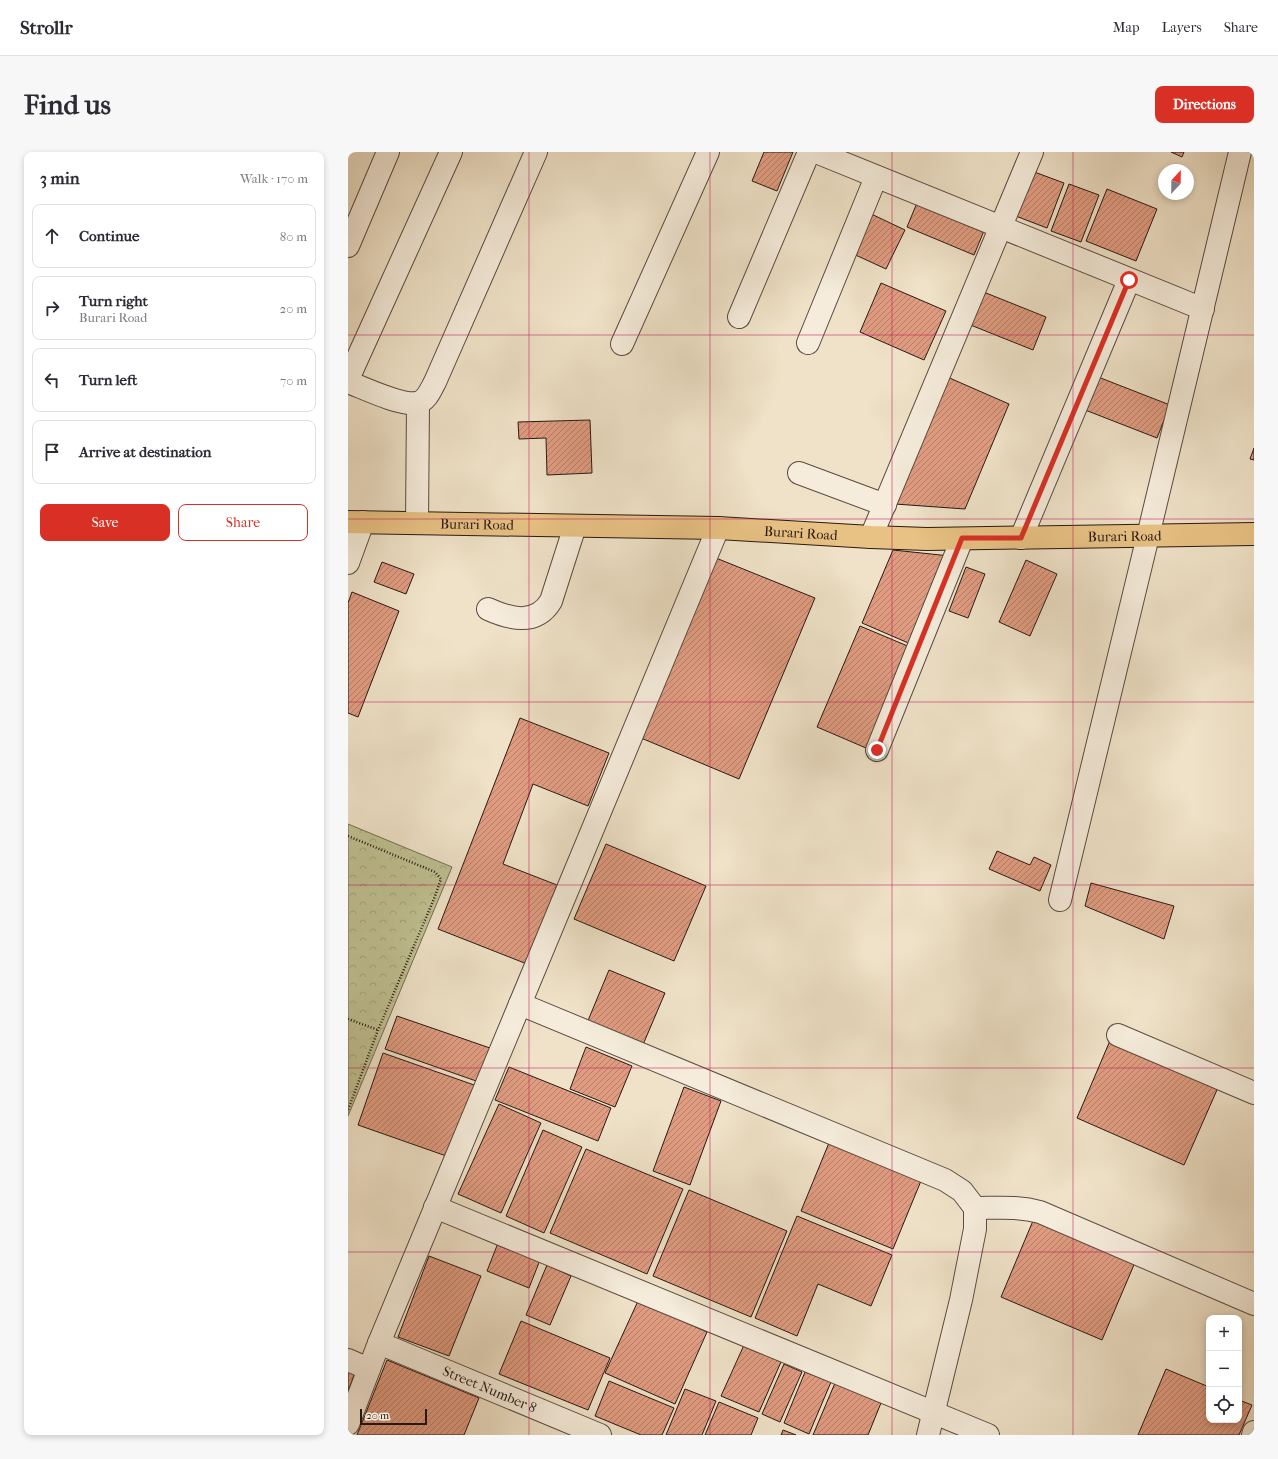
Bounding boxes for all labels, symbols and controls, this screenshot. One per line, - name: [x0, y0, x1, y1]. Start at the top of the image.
- text: Strollr: [20, 17, 73, 39]
- text: Map: [1113, 19, 1140, 36]
- text: Layers: [1162, 19, 1202, 36]
- text: Share: [1224, 19, 1258, 36]
- button: Directions: [1155, 86, 1254, 123]
- text: Find us: [24, 88, 111, 121]
- north arrow: [1158, 164, 1194, 200]
- text: 3 min: [40, 168, 80, 188]
- text: Walk · 170 m: [240, 171, 308, 186]
- icon: ahead: [41, 225, 63, 247]
- text: Continue: [79, 227, 139, 245]
- text: 80 m: [280, 229, 307, 244]
- route start: [1120, 271, 1138, 289]
- text: Turn right: [79, 292, 148, 310]
- icon: right: [41, 297, 63, 319]
- text: 20 m: [280, 301, 307, 316]
- text: Burari Road: [79, 310, 147, 325]
- icon: left: [41, 369, 63, 391]
- text: Turn left: [79, 371, 137, 389]
- text: 70 m: [280, 373, 307, 388]
- icon: arrive: [41, 441, 63, 463]
- text: Arrive at destination: [79, 443, 211, 461]
- button: Save: [40, 504, 170, 541]
- button: Share: [178, 504, 308, 541]
- street label: Burari Road: [440, 515, 514, 534]
- street label: Burari Road: [763, 523, 838, 544]
- street label: Burari Road: [1088, 527, 1162, 546]
- route end: [868, 741, 886, 759]
- map controls: [1206, 1315, 1242, 1423]
- button: +: [1206, 1315, 1242, 1351]
- button: −: [1206, 1351, 1242, 1387]
- street label: Street Number 8: [440, 1362, 539, 1417]
- button: locate: [1206, 1387, 1242, 1423]
- scale bar: [360, 1407, 427, 1426]
- text: 20 m: [366, 1409, 389, 1422]

